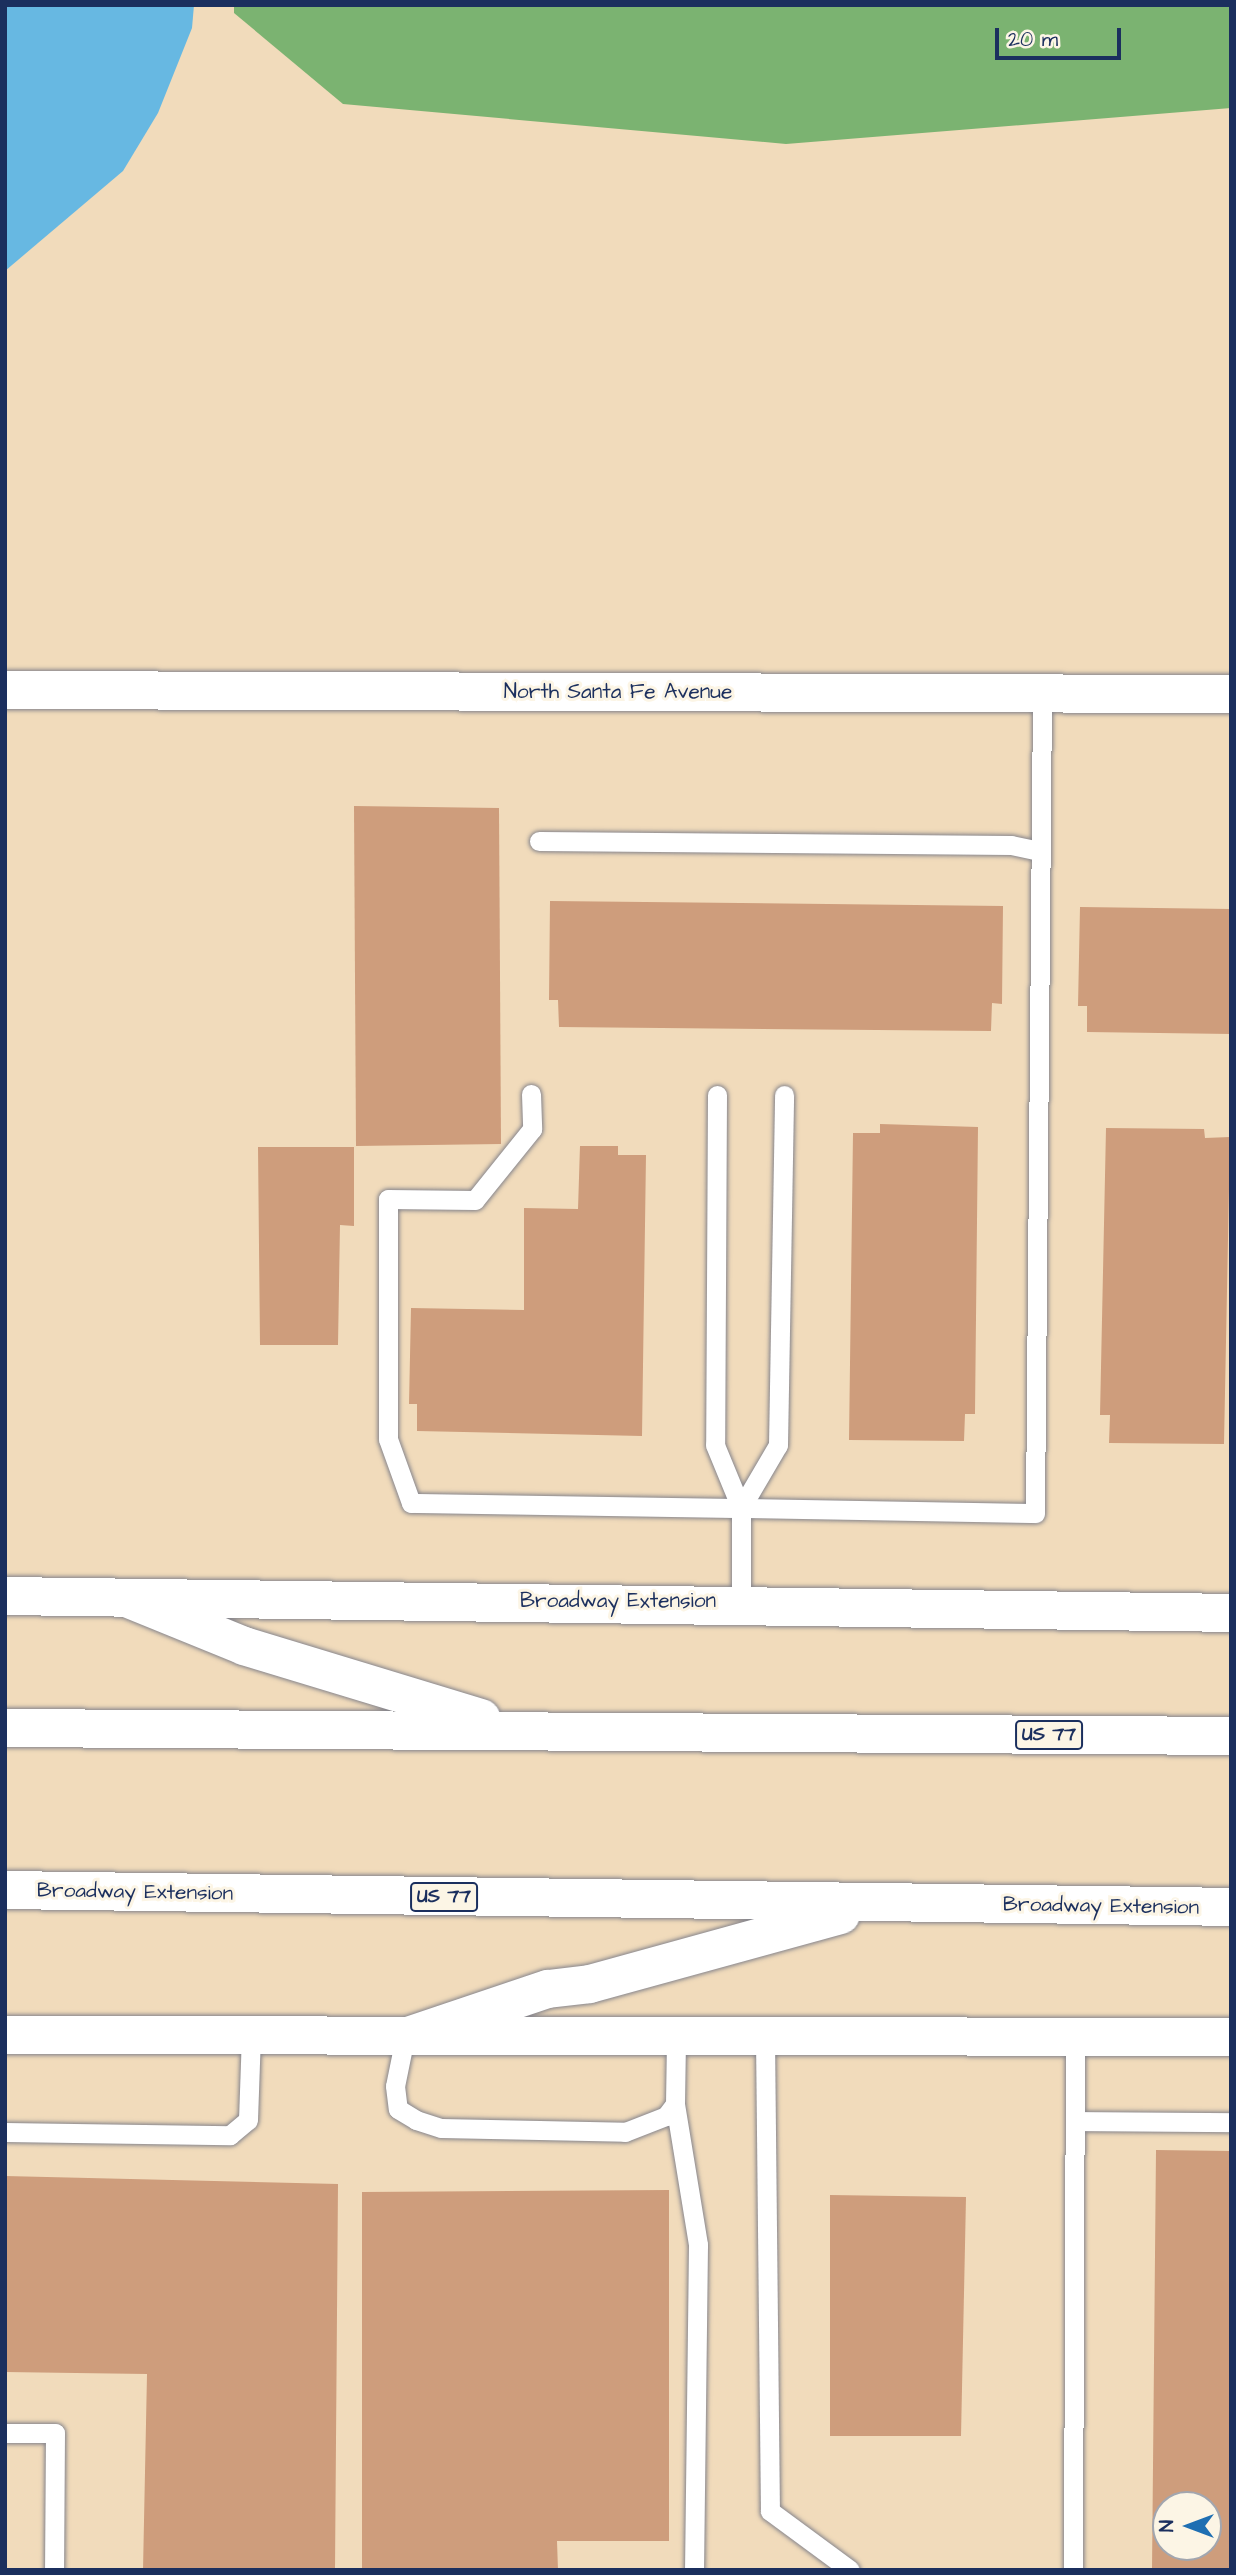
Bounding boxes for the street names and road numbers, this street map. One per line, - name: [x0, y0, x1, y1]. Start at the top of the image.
- street label: North Santa Fe Avenue: [504, 679, 732, 705]
- street label: Broadway Extension: [520, 1588, 716, 1614]
- road number: US 77: [1014, 1720, 1084, 1750]
- street label: Broadway Extension: [37, 1878, 233, 1906]
- road number: US 77: [409, 1882, 479, 1912]
- street label: Broadway Extension: [1003, 1892, 1199, 1920]

